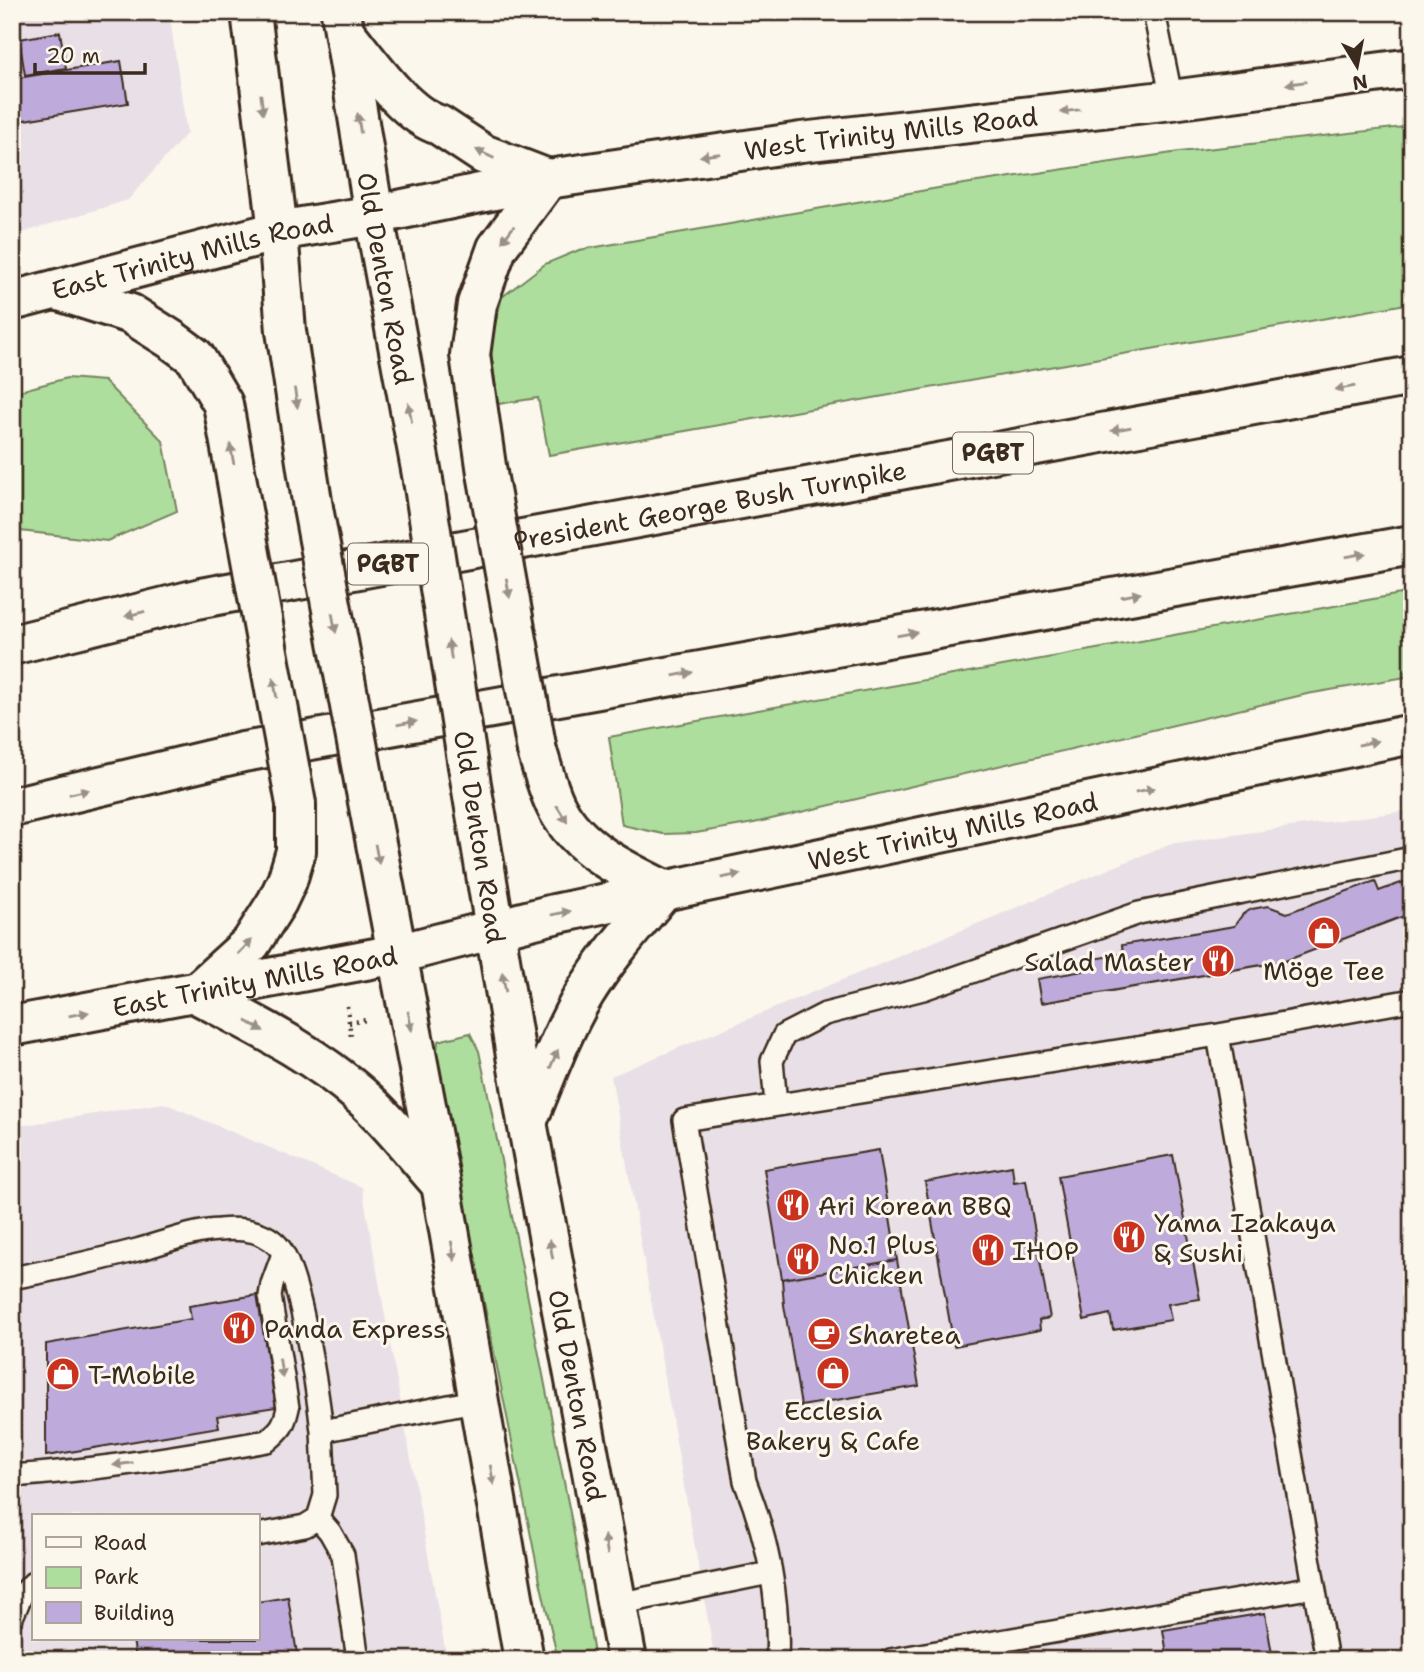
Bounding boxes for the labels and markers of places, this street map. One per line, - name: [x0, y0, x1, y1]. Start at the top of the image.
- shop icon: Möge Tee: [1305, 914, 1343, 952]
- restaurant icon: Salad Master: [1199, 942, 1237, 980]
- place label: Salad Master: [1024, 944, 1194, 979]
- place label: Möge Tee: [1263, 953, 1385, 988]
- restaurant icon: Ari Korean BBQ: [774, 1186, 812, 1224]
- place label: Ari Korean BBQ: [818, 1188, 1012, 1223]
- place label: Yama Izakaya & Sushi: [1154, 1205, 1336, 1270]
- restaurant icon: Yama Izakaya & Sushi: [1110, 1218, 1148, 1256]
- place label: No.1 Plus Chicken: [828, 1227, 936, 1292]
- restaurant icon: IHOP: [969, 1231, 1007, 1269]
- place label: IHOP: [1012, 1233, 1079, 1268]
- restaurant icon: No.1 Plus Chicken: [784, 1240, 822, 1278]
- restaurant icon: Panda Express: [220, 1309, 258, 1347]
- place label: Panda Express: [264, 1311, 446, 1346]
- cafe icon: Sharetea: [805, 1315, 843, 1353]
- place label: Sharetea: [848, 1317, 961, 1352]
- shop icon: Ecclesia Bakery & Cafe: [814, 1354, 852, 1392]
- shop icon: T-Mobile: [44, 1355, 82, 1393]
- place label: T-Mobile: [88, 1357, 196, 1392]
- place label: Ecclesia Bakery & Cafe: [746, 1393, 920, 1458]

